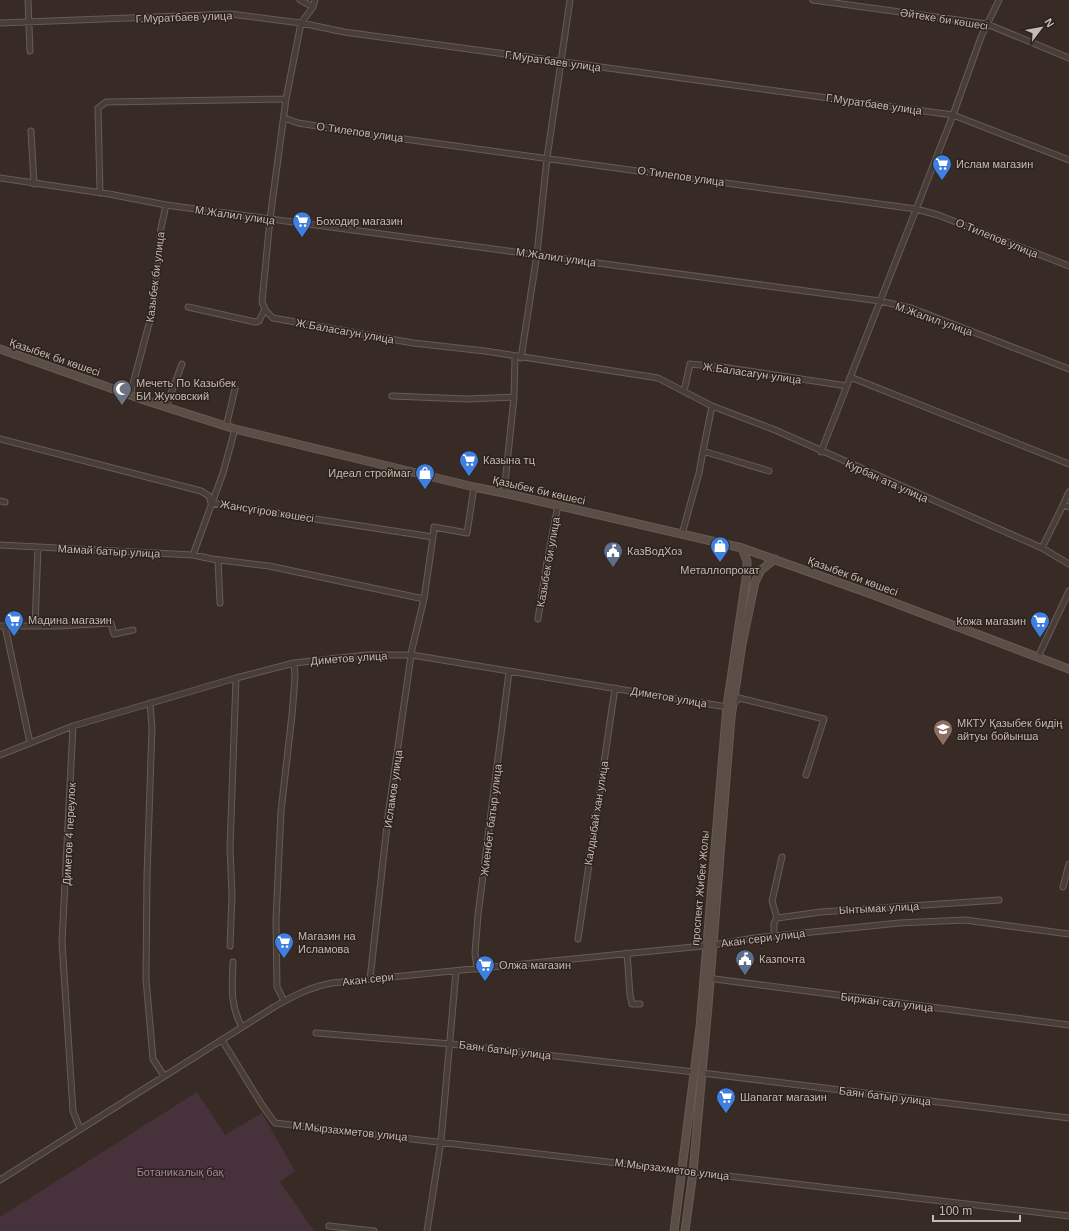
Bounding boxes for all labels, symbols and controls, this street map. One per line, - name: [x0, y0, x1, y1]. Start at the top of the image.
- street label: Әйтеке би көшесі: [899, 6, 989, 32]
- north arrow: [1021, 8, 1061, 48]
- street label: Г.Муратбаев улица: [135, 9, 233, 25]
- text: N: [1042, 16, 1057, 29]
- street label: Г.Муратбаев улица: [504, 48, 603, 74]
- street label: Г.Муратбаев улица: [825, 91, 924, 117]
- street label: О.Тилепов улица: [316, 120, 405, 144]
- supermarket icon: Ислам магазин: [931, 153, 953, 181]
- place label: Ислам магазин: [956, 158, 1033, 170]
- street label: О.Тилепов улица: [637, 164, 726, 188]
- street label: М.Жалил улица: [194, 203, 277, 227]
- supermarket icon: Боходир магазин: [291, 210, 313, 238]
- place label: Боходир магазин: [316, 215, 403, 227]
- street label: О.Тилепов улица: [954, 216, 1041, 260]
- street label: Казыбек би улица: [143, 230, 167, 323]
- street label: М.Жалил улица: [515, 245, 598, 269]
- street label: М.Жалил улица: [894, 300, 975, 338]
- street label: Ж.Баласагун улица: [295, 316, 396, 346]
- street label: Қазыбек би көшесі: [8, 336, 102, 378]
- street label: Ж.Баласагун улица: [702, 360, 803, 386]
- place label: Мечеть По Казыбек БИ Жуковский: [136, 377, 236, 402]
- mosque icon: Мечеть По Казыбек БИ Жуковский: [111, 378, 133, 406]
- supermarket icon: Казына тц: [458, 449, 480, 477]
- place label: Казына тц: [483, 454, 536, 466]
- street label: Курбан ата улица: [844, 457, 931, 505]
- shop icon: Идеал строймаг: [414, 462, 436, 490]
- place label: Идеал строймаг: [328, 467, 411, 479]
- street label: Қазыбек би көшесі: [491, 473, 587, 507]
- street label: Жансүгіров көшесі: [219, 498, 315, 524]
- street label: Казыбек би улица: [534, 515, 562, 608]
- shop icon: Металлопрокат: [709, 535, 731, 563]
- public building icon: КазВодХоз: [602, 540, 624, 568]
- street label: Мамай батыр улица: [57, 542, 161, 560]
- place label: КазВодХоз: [627, 545, 682, 557]
- street label: Қазыбек би көшесі: [806, 554, 900, 598]
- place label: Металлопрокат: [680, 564, 760, 576]
- supermarket icon: Мадина магазин: [3, 609, 25, 637]
- supermarket icon: Кожа магазин: [1029, 610, 1051, 638]
- place label: Мадина магазин: [28, 614, 112, 626]
- place label: Кожа магазин: [956, 615, 1026, 627]
- street label: Диметов улица: [310, 649, 389, 667]
- street label: Диметов улица: [630, 684, 709, 710]
- place label: МКТУ Қазыбек бидің айтуы бойынша: [957, 717, 1062, 742]
- school or university icon: МКТУ Қазыбек бидің айтуы бойынша: [932, 718, 954, 746]
- street label: Исламов улица: [382, 748, 405, 829]
- street label: Калдыбай хан улица: [582, 759, 610, 866]
- street label: Жиенбет батыр улица: [478, 762, 504, 877]
- street label: Диметов 4 переулок: [60, 782, 78, 886]
- street label: проспект Жибек Жолы: [689, 830, 711, 946]
- street label: Ынтымак улица: [838, 900, 920, 916]
- street label: Акан сери улица: [720, 927, 807, 949]
- place label: Магазин на Исламова: [298, 930, 357, 955]
- supermarket icon: Магазин на Исламова: [273, 931, 295, 959]
- public building icon: Казпочта: [734, 948, 756, 976]
- place label: Казпочта: [759, 953, 806, 965]
- supermarket icon: Олжа магазин: [474, 954, 496, 982]
- place label: Олжа магазин: [499, 959, 571, 971]
- street label: Акан сери: [342, 970, 394, 988]
- street label: Биржан сал улица: [840, 990, 935, 1014]
- street label: Баян батыр улица: [458, 1038, 553, 1062]
- street label: Баян батыр улица: [838, 1084, 933, 1108]
- supermarket icon: Шапагат магазин: [715, 1086, 737, 1114]
- place label: Шапагат магазин: [740, 1091, 827, 1103]
- street label: М.Мырзахметов улица: [292, 1119, 409, 1143]
- street label: М.Мырзахметов улица: [614, 1156, 731, 1182]
- park label: Ботаникалық бақ: [137, 1166, 224, 1178]
- scale bar: [933, 1197, 1020, 1223]
- text: 100 m: [939, 1204, 972, 1218]

